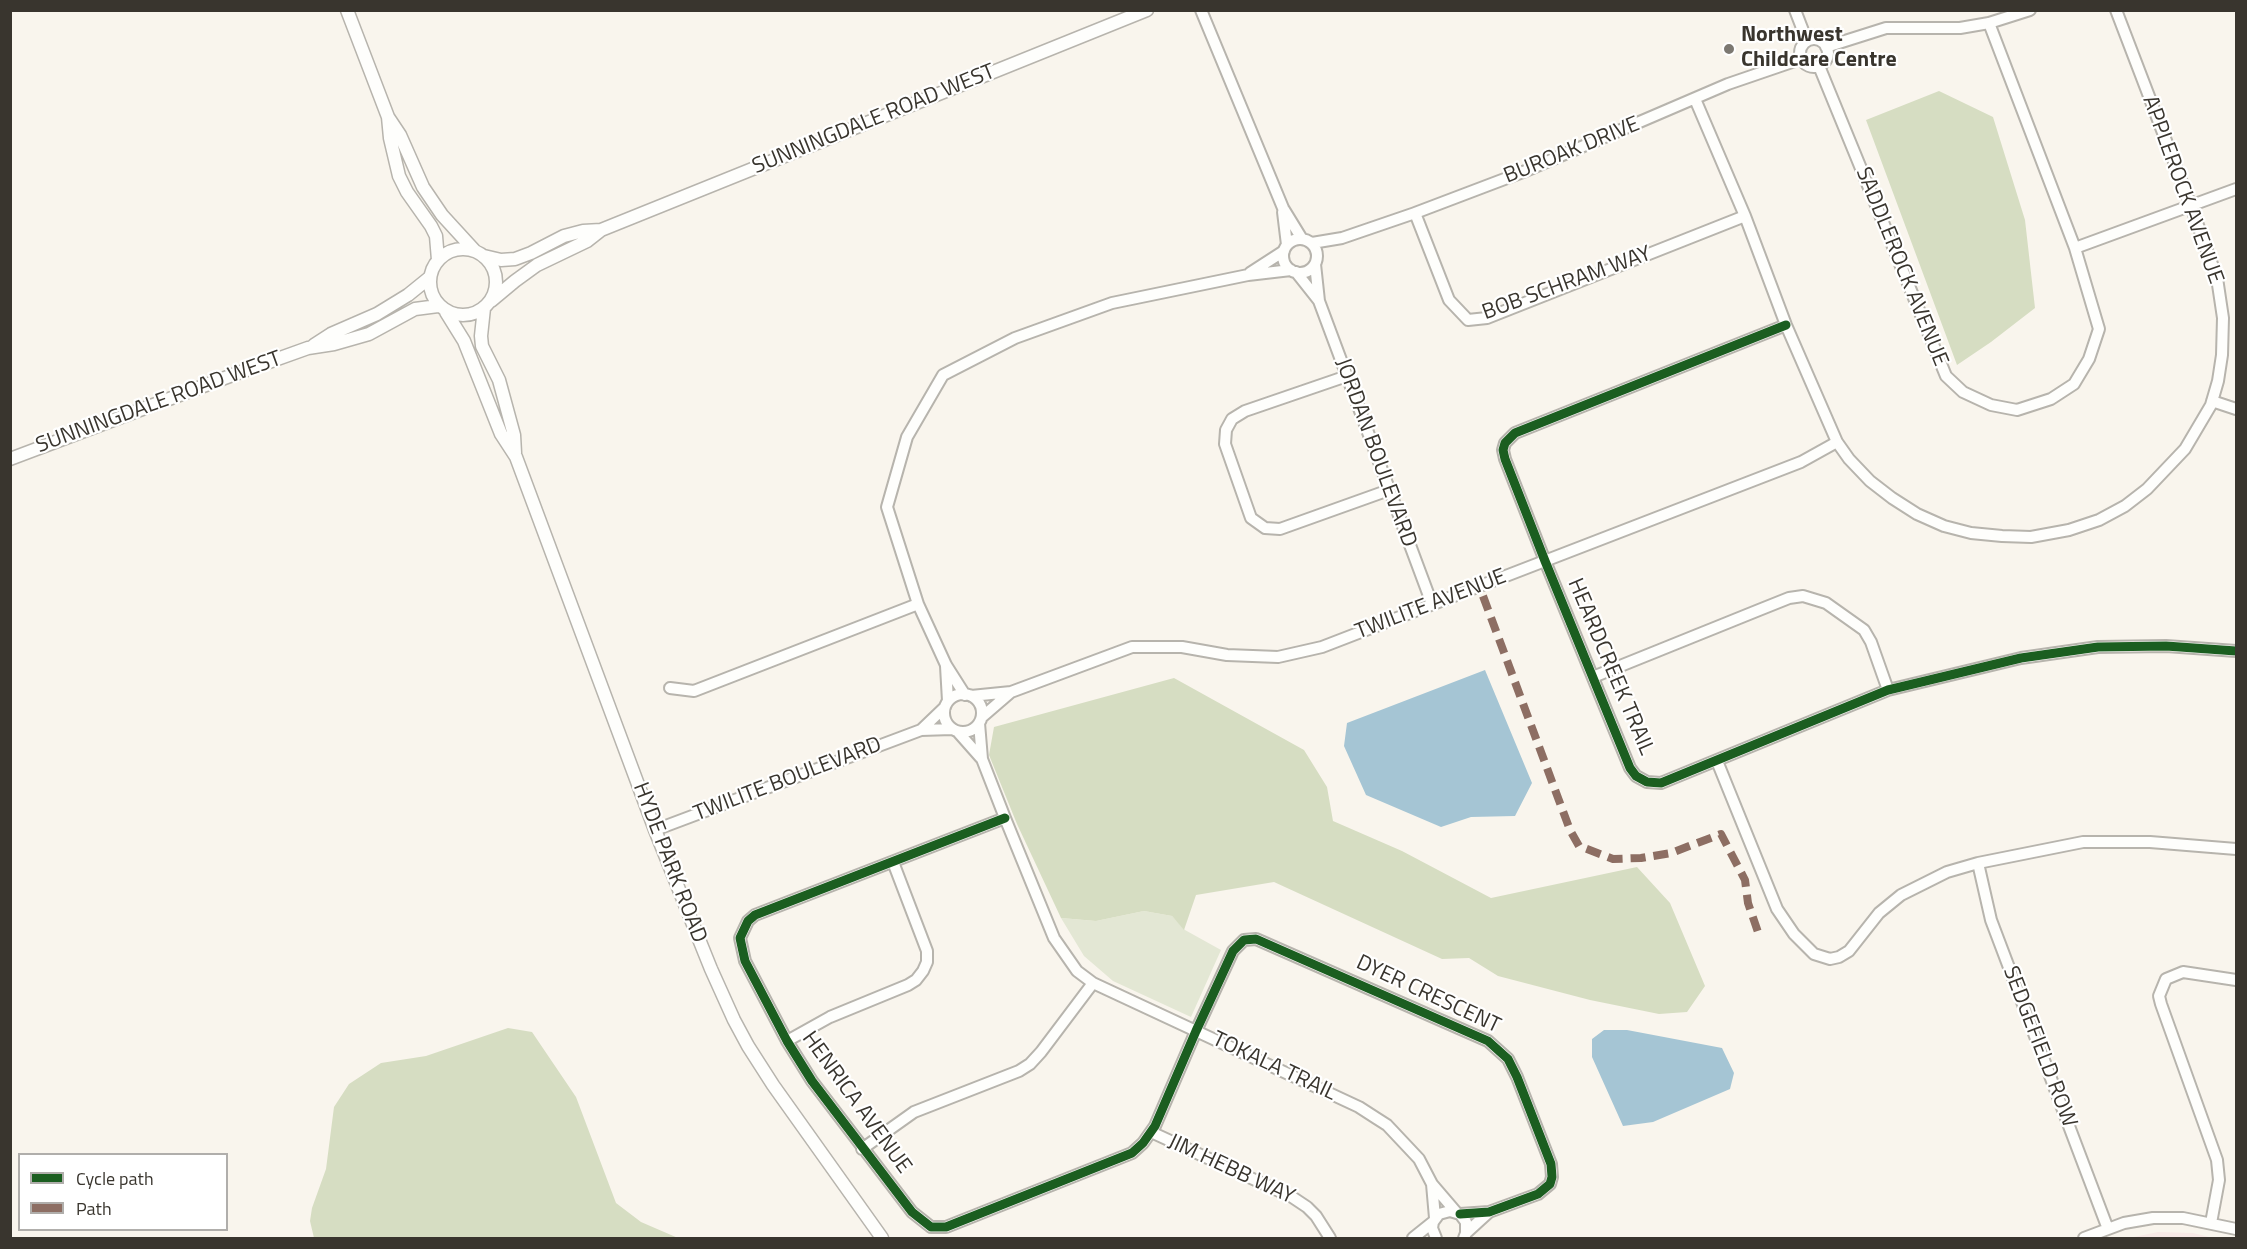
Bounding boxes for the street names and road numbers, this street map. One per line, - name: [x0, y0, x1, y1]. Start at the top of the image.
- street label: SUNNINGDALE ROAD WEST: [749, 59, 999, 181]
- street label: APPLEROCK AVENUE: [2136, 92, 2228, 288]
- street label: BUROAK DRIVE: [1500, 112, 1644, 190]
- street label: SADDLEROCK AVENUE: [1849, 164, 1953, 370]
- street label: BOB SCHRAM WAY: [1479, 241, 1655, 327]
- street label: SUNNINGDALE ROAD WEST: [33, 346, 285, 460]
- street label: JORDAN BOULEVARD: [1329, 355, 1421, 551]
- street label: TWILITE AVENUE: [1352, 564, 1510, 646]
- street label: HEARDCREEK TRAIL: [1561, 575, 1659, 759]
- street label: TWILITE BOULEVARD: [690, 732, 886, 828]
- street label: HYDE PARK ROAD: [626, 779, 712, 947]
- street label: DYER CRESCENT: [1352, 950, 1504, 1040]
- street label: SEDGEFIELD ROW: [1996, 963, 2082, 1131]
- street label: HENRICA AVENUE: [796, 1027, 916, 1179]
- street label: TOKALA TRAIL: [1208, 1027, 1340, 1107]
- street label: JIM HEBB WAY: [1163, 1129, 1299, 1211]

